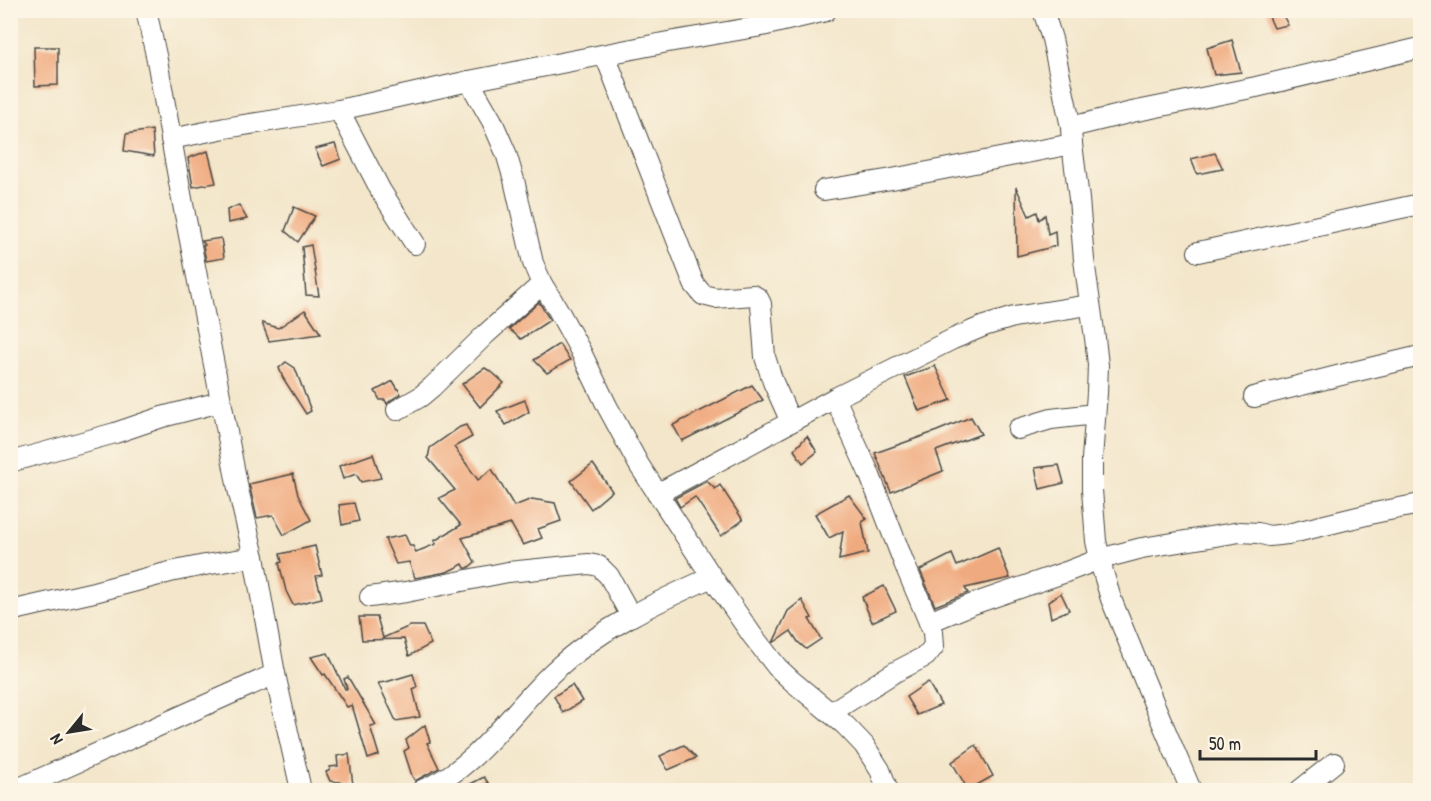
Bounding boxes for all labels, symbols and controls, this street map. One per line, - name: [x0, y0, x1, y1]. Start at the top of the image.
- north arrow: [39, 702, 99, 762]
- scale bar: [1200, 723, 1316, 761]
- text: N: [44, 730, 68, 749]
- text: 50 m: [1209, 731, 1241, 756]

